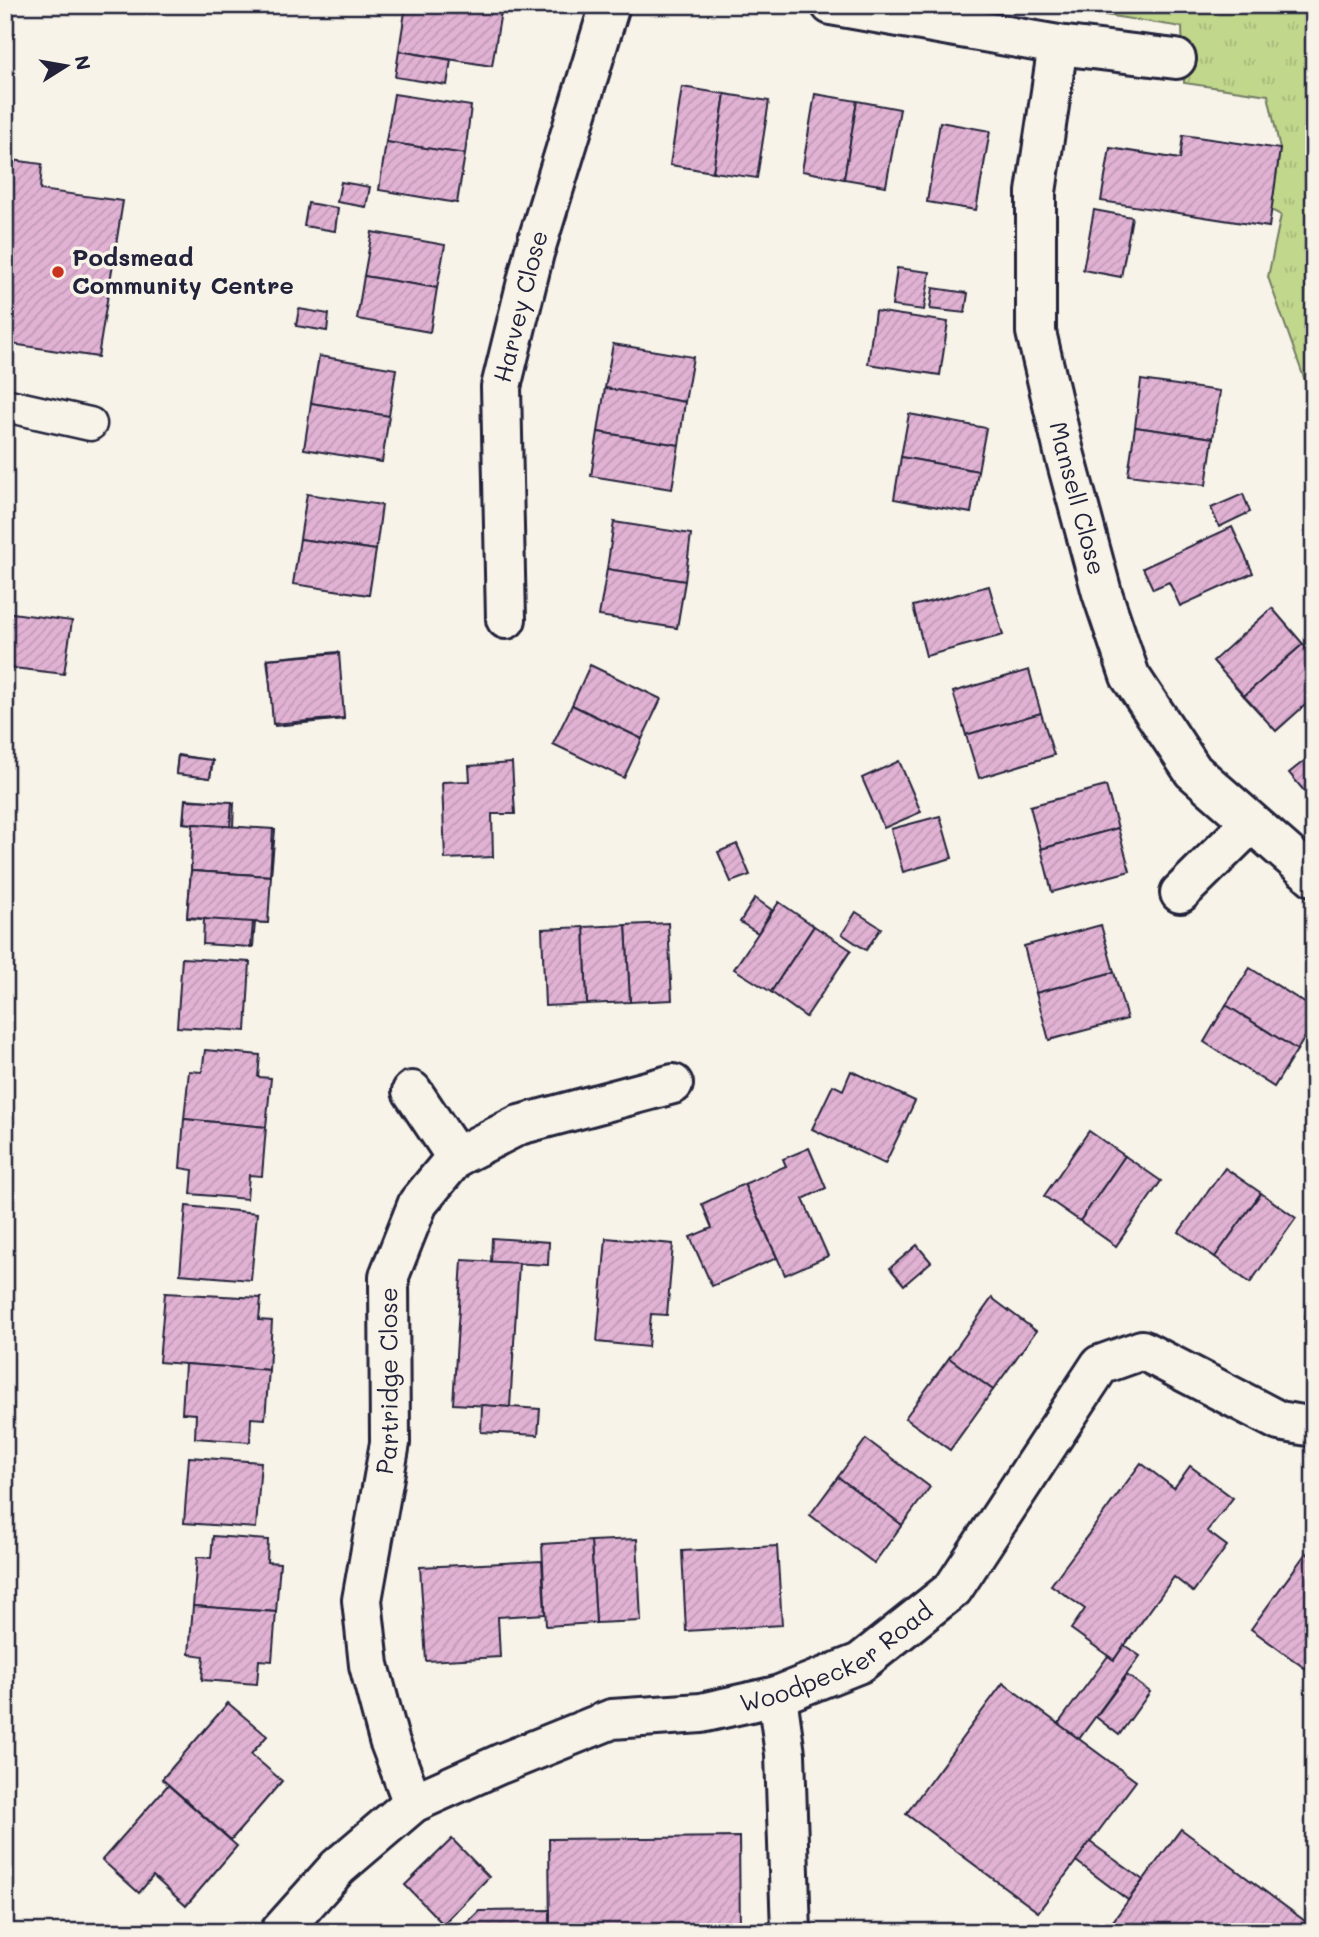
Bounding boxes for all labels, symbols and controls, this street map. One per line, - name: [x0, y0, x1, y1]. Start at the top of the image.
- north arrow: [32, 32, 102, 102]
- text: N: [70, 53, 97, 72]
- street label: Harvey Close: [486, 226, 554, 385]
- place label: Podsmead Community Centre: [72, 241, 294, 300]
- marker: Podsmead Community Centre: [50, 264, 66, 280]
- street label: Mansell Close: [1043, 418, 1113, 578]
- street label: Partridge Close: [368, 1287, 404, 1477]
- street label: Woodpecker Road: [737, 1594, 938, 1718]

